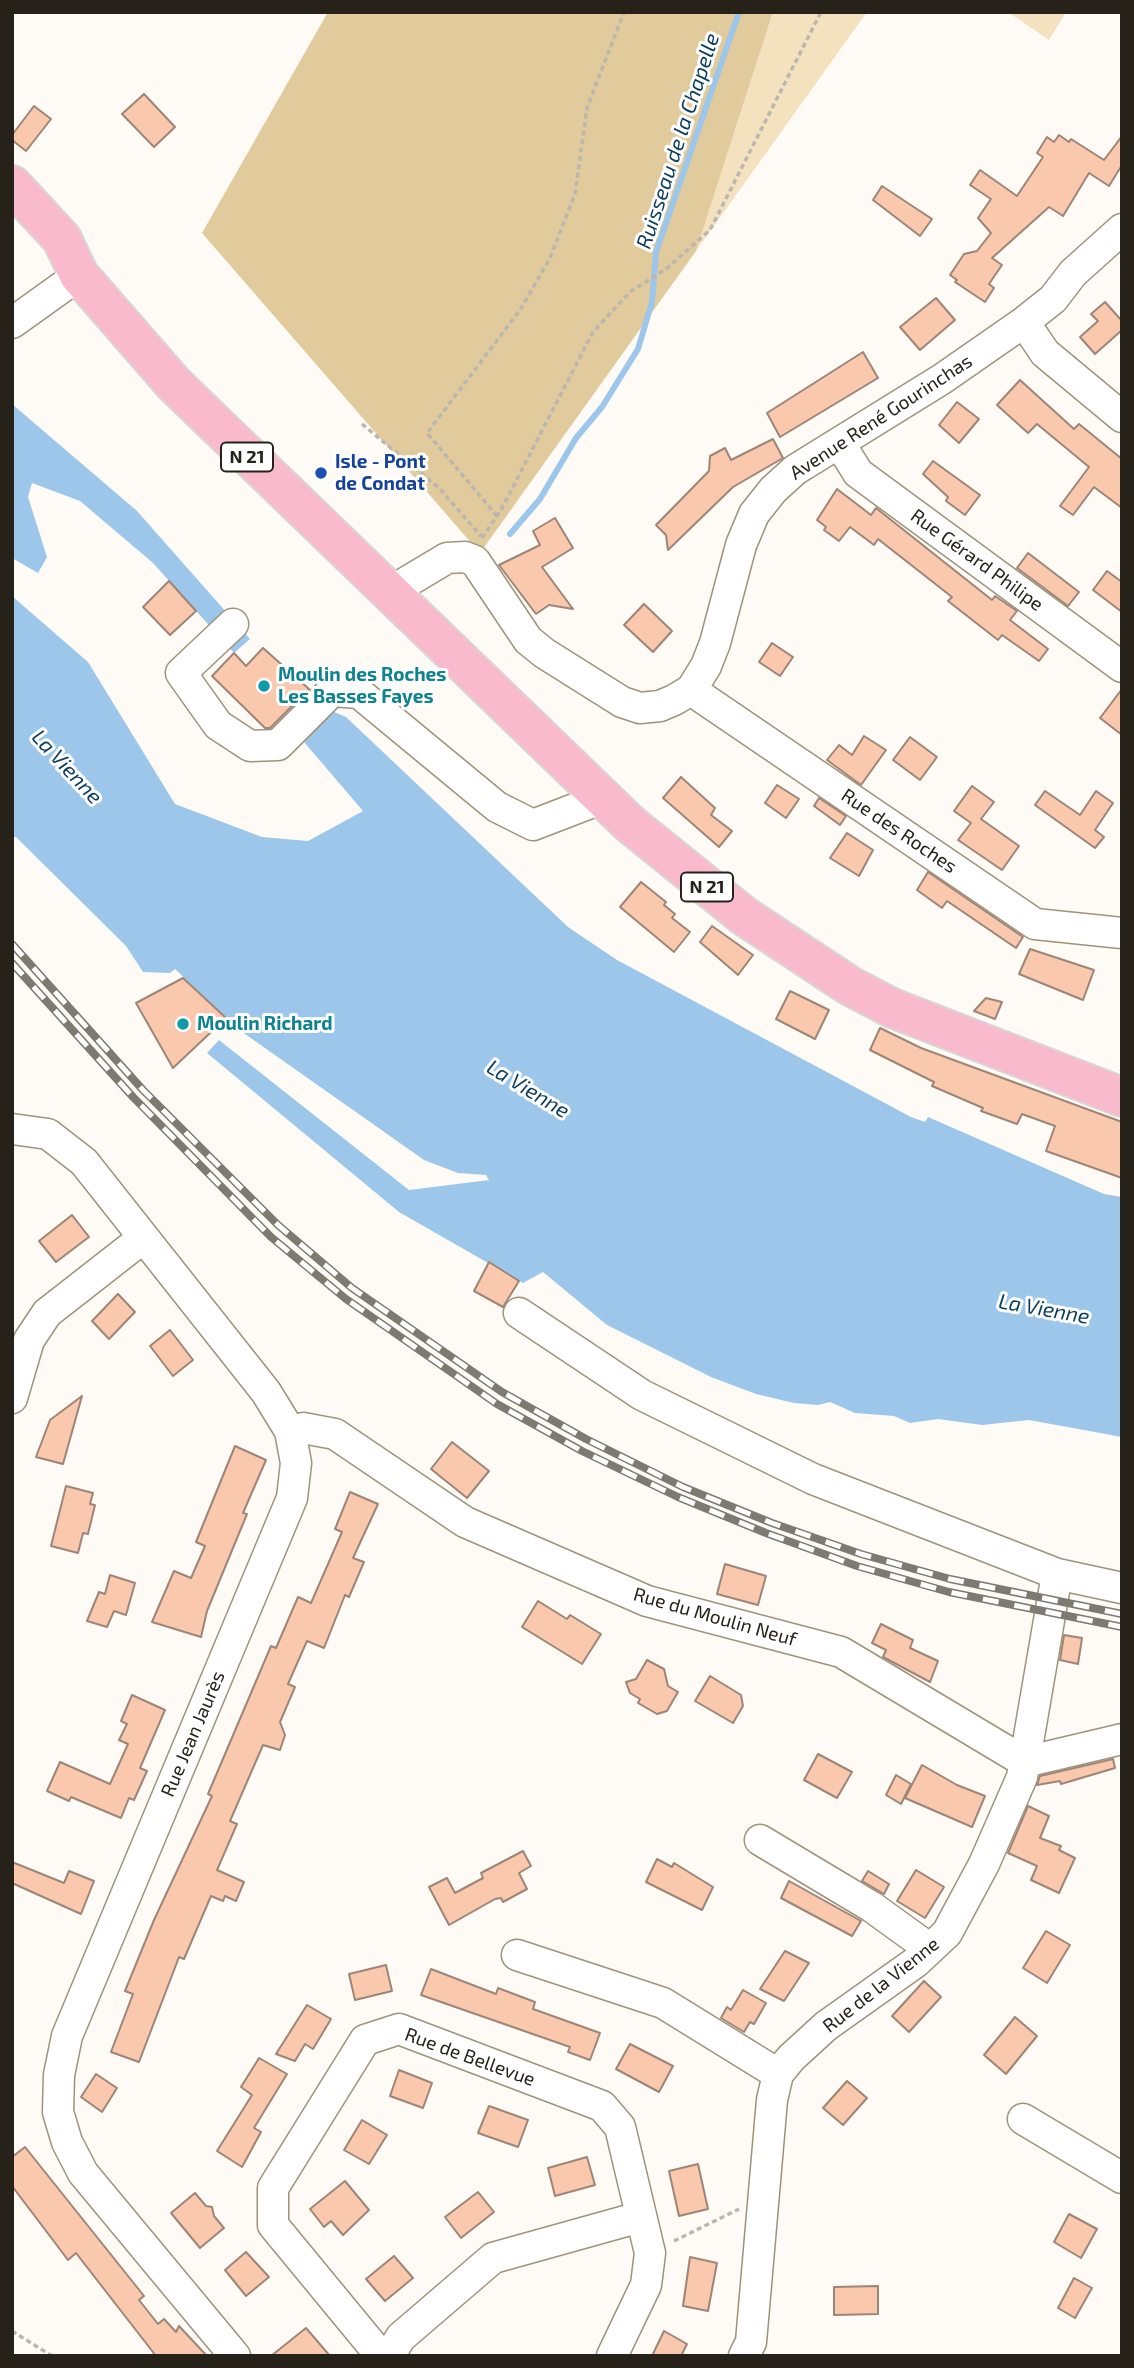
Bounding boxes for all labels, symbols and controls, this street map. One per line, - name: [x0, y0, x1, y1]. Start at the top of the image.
- water label: Ruisseau de la Chapelle: [631, 30, 725, 252]
- street label: Avenue René Gourinchas: [786, 350, 976, 484]
- road number: N 21: [221, 443, 273, 472]
- place label: Isle - Pont de Condat: [335, 451, 426, 495]
- marker: Isle - Pont de Condat: [313, 465, 329, 481]
- street label: Rue Gérard Philipe: [906, 504, 1048, 616]
- place label: Moulin des Roches Les Basses Fayes: [278, 664, 446, 708]
- marker: Moulin des Roches Les Basses Fayes: [256, 678, 272, 694]
- water label: La Vienne: [26, 725, 108, 809]
- street label: Rue des Roches: [837, 784, 961, 878]
- road number: N 21: [681, 872, 733, 902]
- place label: Moulin Richard: [197, 1013, 333, 1035]
- marker: Moulin Richard: [175, 1016, 191, 1032]
- water label: La Vienne: [482, 1054, 574, 1124]
- water label: La Vienne: [996, 1289, 1092, 1329]
- street label: Rue du Moulin Neuf: [631, 1583, 799, 1651]
- street label: Rue Jean Jaurès: [156, 1668, 230, 1800]
- street label: Rue de la Vienne: [818, 1932, 944, 2038]
- street label: Rue de Bellevue: [402, 2023, 538, 2091]

